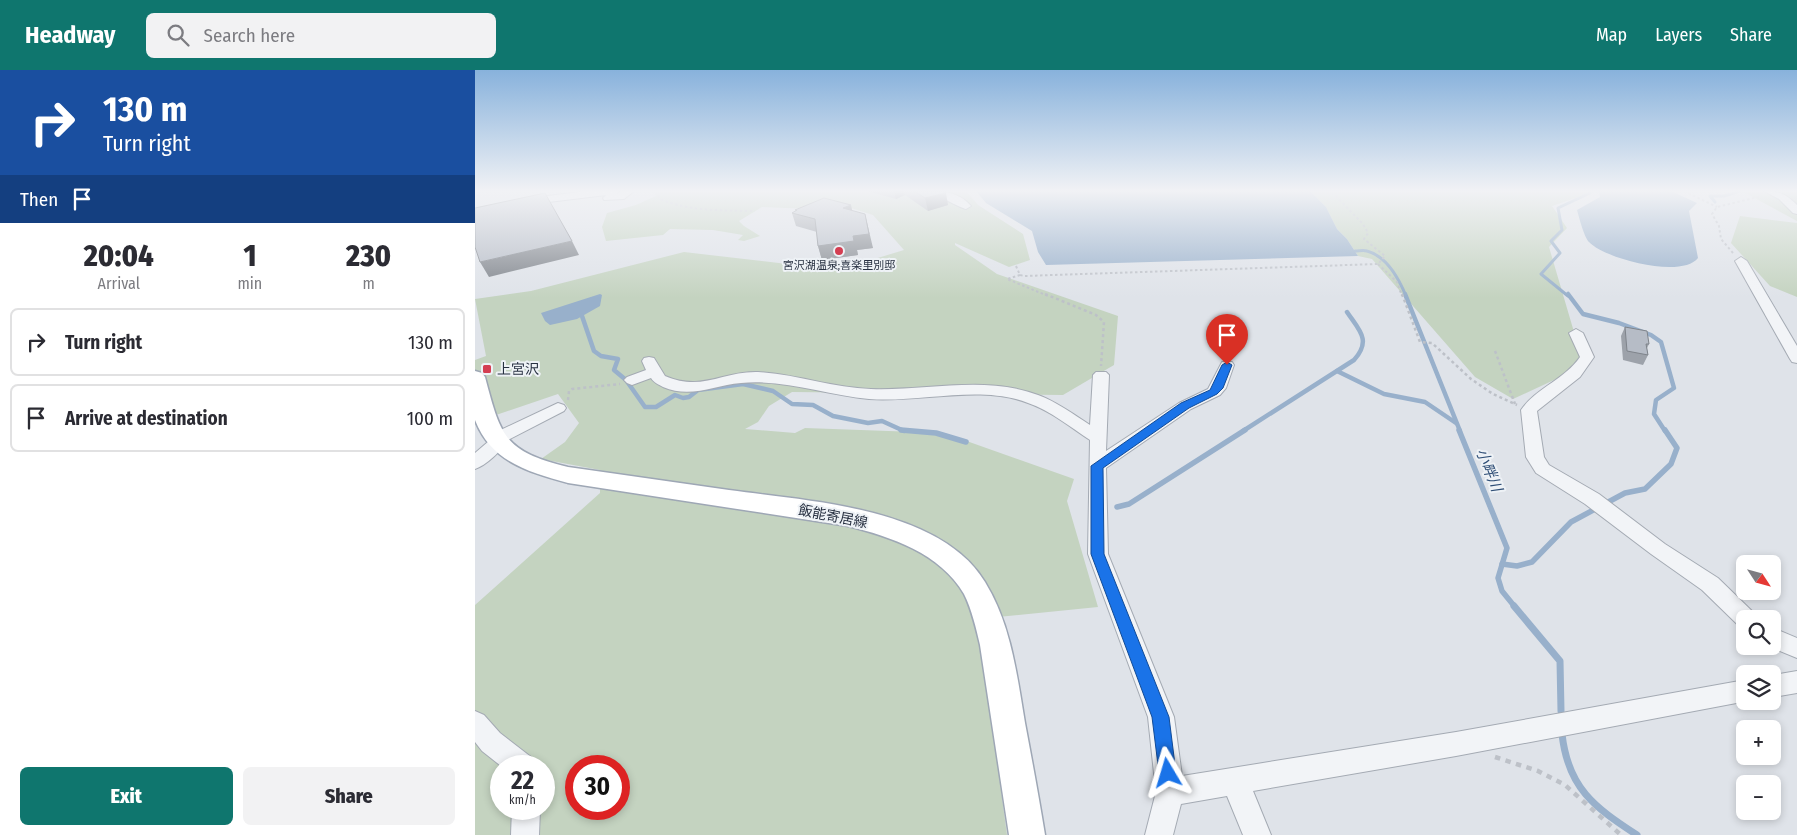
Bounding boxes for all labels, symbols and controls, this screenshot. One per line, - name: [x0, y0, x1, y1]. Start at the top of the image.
- search box: [146, 13, 496, 58]
- text: Headway: [25, 21, 116, 49]
- icon: search: [164, 21, 192, 49]
- text: Search here: [204, 24, 295, 47]
- text: Map: [1596, 24, 1627, 46]
- text: Layers: [1655, 24, 1702, 46]
- text: Share: [1730, 24, 1772, 46]
- text: 130 m: [103, 88, 187, 130]
- icon: right: [20, 90, 85, 155]
- text: Turn right: [103, 130, 191, 157]
- icon: arrive: [68, 185, 96, 213]
- text: Then: [20, 188, 58, 211]
- text: 20:04: [84, 238, 154, 274]
- text: 1: [243, 238, 256, 274]
- text: 230: [346, 238, 391, 274]
- marker: 宮沢湖温泉;喜楽里別邸: [833, 245, 845, 257]
- place label: 宮沢湖温泉;喜楽里別邸: [783, 259, 895, 272]
- text: Arrival: [98, 274, 140, 293]
- text: min: [238, 274, 262, 293]
- text: m: [362, 274, 375, 293]
- pin: [1206, 314, 1248, 365]
- icon: arrive: [1213, 321, 1241, 349]
- icon: right: [22, 328, 50, 356]
- text: Turn right: [65, 331, 142, 354]
- text: 130 m: [408, 331, 453, 354]
- place label: 上宮沢: [497, 361, 539, 378]
- marker: 上宮沢: [481, 363, 493, 375]
- icon: arrive: [22, 404, 50, 432]
- text: Arrive at destination: [65, 407, 228, 430]
- text: 100 m: [407, 407, 453, 430]
- water label: 小畔川: [1472, 446, 1507, 496]
- street label: 飯能寄居線: [797, 501, 869, 532]
- north arrow: [1736, 555, 1781, 600]
- map controls: [1736, 555, 1781, 820]
- button: search: [1736, 610, 1781, 655]
- button: layers: [1736, 665, 1781, 710]
- button: +: [1736, 720, 1781, 765]
- position arrow: [1141, 746, 1193, 798]
- speed limit sign: 30: [565, 755, 630, 820]
- text: 22: [511, 766, 534, 796]
- button: Exit: [20, 767, 233, 825]
- button: Share: [243, 767, 455, 825]
- button: −: [1736, 775, 1781, 820]
- text: km/h: [509, 793, 536, 807]

